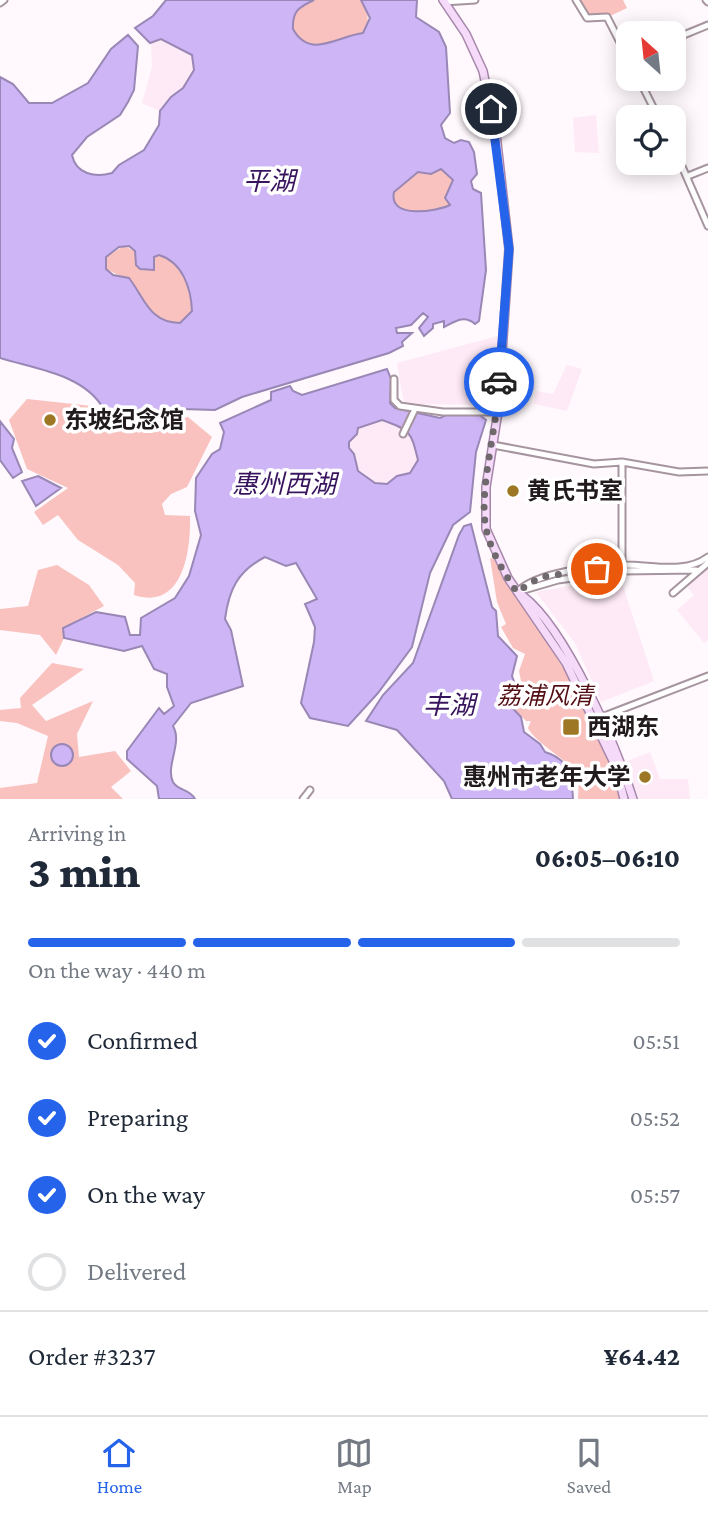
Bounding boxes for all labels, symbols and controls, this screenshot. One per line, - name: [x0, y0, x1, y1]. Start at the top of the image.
- north arrow: [616, 21, 686, 91]
- map controls: [616, 21, 686, 175]
- pin: [461, 79, 521, 139]
- icon: home: [472, 90, 510, 128]
- button: locate: [616, 105, 686, 175]
- water label: 平湖: [243, 167, 299, 196]
- courier: [464, 347, 534, 417]
- icon: car: [480, 363, 518, 401]
- place label: 东坡纪念馆: [64, 406, 184, 433]
- marker: 东坡纪念馆: [42, 412, 58, 428]
- water label: 惠州西湖: [232, 470, 340, 499]
- place label: 黄氏书室: [527, 477, 623, 504]
- marker: 黄氏书室: [505, 483, 521, 499]
- pin: [567, 539, 627, 599]
- icon: bag: [578, 550, 616, 588]
- park label: 荔浦风清: [497, 682, 596, 709]
- water label: 丰湖: [423, 691, 479, 720]
- place label: 西湖东: [587, 713, 659, 740]
- marker: 西湖东: [561, 717, 581, 737]
- place label: 惠州市老年大学: [463, 763, 631, 790]
- marker: 惠州市老年大学: [637, 769, 653, 785]
- text: Arriving in: [28, 820, 126, 846]
- text: 06:05–06:10: [535, 844, 680, 873]
- text: 3 min: [28, 846, 140, 897]
- text: On the way · 440 m: [28, 957, 206, 983]
- icon: check: [28, 1022, 66, 1060]
- text: Confirmed: [87, 1026, 198, 1055]
- text: 05:51: [633, 1028, 680, 1054]
- icon: check: [28, 1099, 66, 1137]
- text: Preparing: [87, 1103, 188, 1132]
- text: 05:52: [630, 1105, 680, 1131]
- icon: check: [28, 1176, 66, 1214]
- text: On the way: [87, 1180, 205, 1209]
- text: 05:57: [630, 1182, 680, 1208]
- text: Delivered: [87, 1257, 186, 1286]
- text: Order #3237: [28, 1342, 155, 1371]
- text: ¥64.42: [604, 1342, 680, 1371]
- tab: Home: [97, 1434, 142, 1497]
- tab: Map: [335, 1434, 373, 1497]
- tab: Saved: [567, 1434, 611, 1497]

